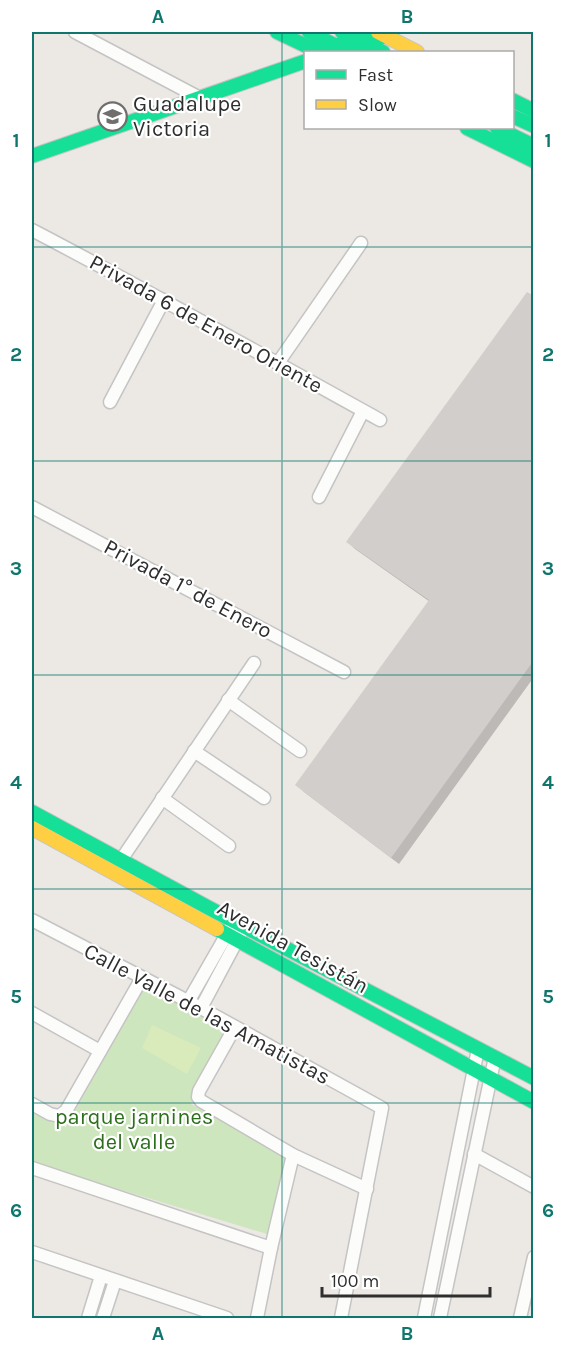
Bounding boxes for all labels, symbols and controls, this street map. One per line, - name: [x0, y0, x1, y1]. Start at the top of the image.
- text: A: [152, 5, 165, 28]
- text: B: [401, 5, 413, 28]
- legend: [304, 51, 514, 129]
- text: Fast: [358, 64, 393, 86]
- place label: Guadalupe Victoria: [133, 91, 241, 142]
- text: Slow: [358, 94, 397, 116]
- school or university icon: Guadalupe Victoria: [96, 101, 128, 133]
- text: 1: [12, 129, 20, 152]
- text: 1: [544, 129, 552, 152]
- street label: Privada 6 de Enero Oriente: [85, 249, 327, 399]
- text: 2: [10, 343, 22, 366]
- text: 2: [542, 343, 554, 366]
- street label: Privada 1° de Enero: [99, 534, 277, 644]
- text: 3: [10, 557, 22, 580]
- text: 3: [542, 557, 554, 580]
- text: 4: [10, 771, 22, 794]
- text: 4: [542, 771, 554, 794]
- street label: Avenida Tesistán: [213, 895, 373, 999]
- street label: Calle Valle de las Amatistas: [79, 938, 335, 1090]
- text: 5: [10, 985, 22, 1008]
- text: 5: [542, 985, 554, 1008]
- park label: parque jarnines del valle: [55, 1104, 213, 1155]
- text: 6: [10, 1199, 22, 1222]
- text: 6: [542, 1199, 554, 1222]
- scale bar: [322, 1260, 490, 1298]
- text: 100 m: [331, 1270, 379, 1292]
- text: A: [152, 1322, 165, 1345]
- text: B: [401, 1322, 413, 1345]

